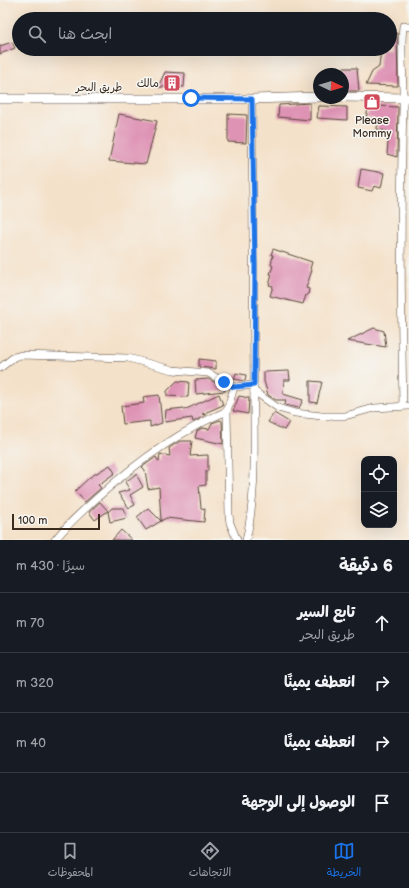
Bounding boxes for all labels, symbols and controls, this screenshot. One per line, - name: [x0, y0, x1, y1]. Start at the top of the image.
- search box: [12, 12, 397, 56]
- icon: search: [26, 23, 48, 45]
- text: ابحث هنا: [58, 25, 112, 44]
- north arrow: [313, 68, 349, 104]
- building icon: مالك: [162, 73, 182, 93]
- place label: مالك: [137, 77, 159, 90]
- street label: طريق البحر: [75, 81, 122, 95]
- route start: [182, 89, 200, 107]
- shop icon: Please Mommy: [362, 92, 382, 112]
- place label: Please Mommy: [353, 114, 391, 140]
- route end: [215, 373, 233, 391]
- map controls: [361, 456, 397, 528]
- button: locate: [361, 456, 397, 492]
- button: layers: [361, 492, 397, 528]
- scale bar: [12, 512, 100, 531]
- text: 100 m: [18, 514, 47, 527]
- text: 6 دقيقة: [339, 556, 393, 576]
- text: سيرًا · 430 m: [16, 558, 85, 574]
- text: تابع السير: [297, 603, 355, 622]
- icon: ahead: [371, 612, 393, 634]
- text: 70 m: [16, 615, 44, 631]
- text: طريق البحر: [300, 627, 355, 643]
- icon: right: [371, 672, 393, 694]
- text: انعطف يمينًا: [284, 673, 355, 692]
- text: 320 m: [16, 675, 54, 691]
- icon: right: [371, 732, 393, 754]
- text: انعطف يمينًا: [284, 733, 355, 752]
- text: 40 m: [16, 735, 46, 751]
- icon: arrive: [371, 792, 393, 814]
- text: الوصول إلى الوجهة: [241, 793, 355, 812]
- tab: المحفوظات: [48, 840, 93, 882]
- tab: الاتجاهات: [189, 840, 231, 882]
- tab: الخريطة: [327, 840, 361, 882]

